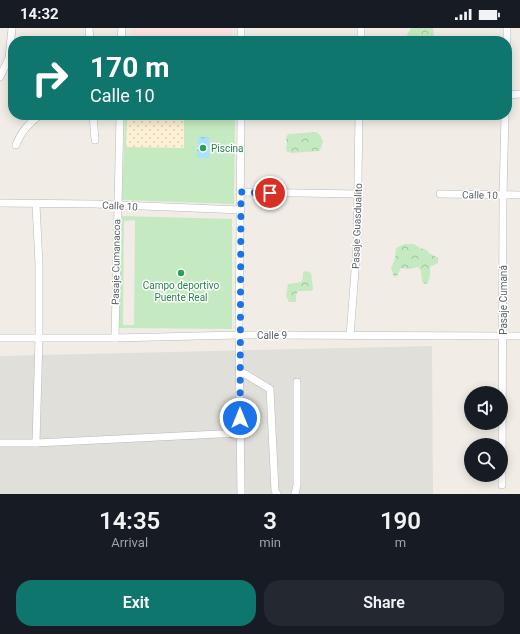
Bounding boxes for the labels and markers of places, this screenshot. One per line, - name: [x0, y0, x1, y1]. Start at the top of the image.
- marker: Piscina: [198, 143, 208, 153]
- place label: Piscina: [211, 143, 244, 154]
- pin: [253, 176, 287, 210]
- marker: Campo deportivo Puente Real: [176, 268, 186, 278]
- place label: Campo deportivo Puente Real: [143, 280, 220, 303]

